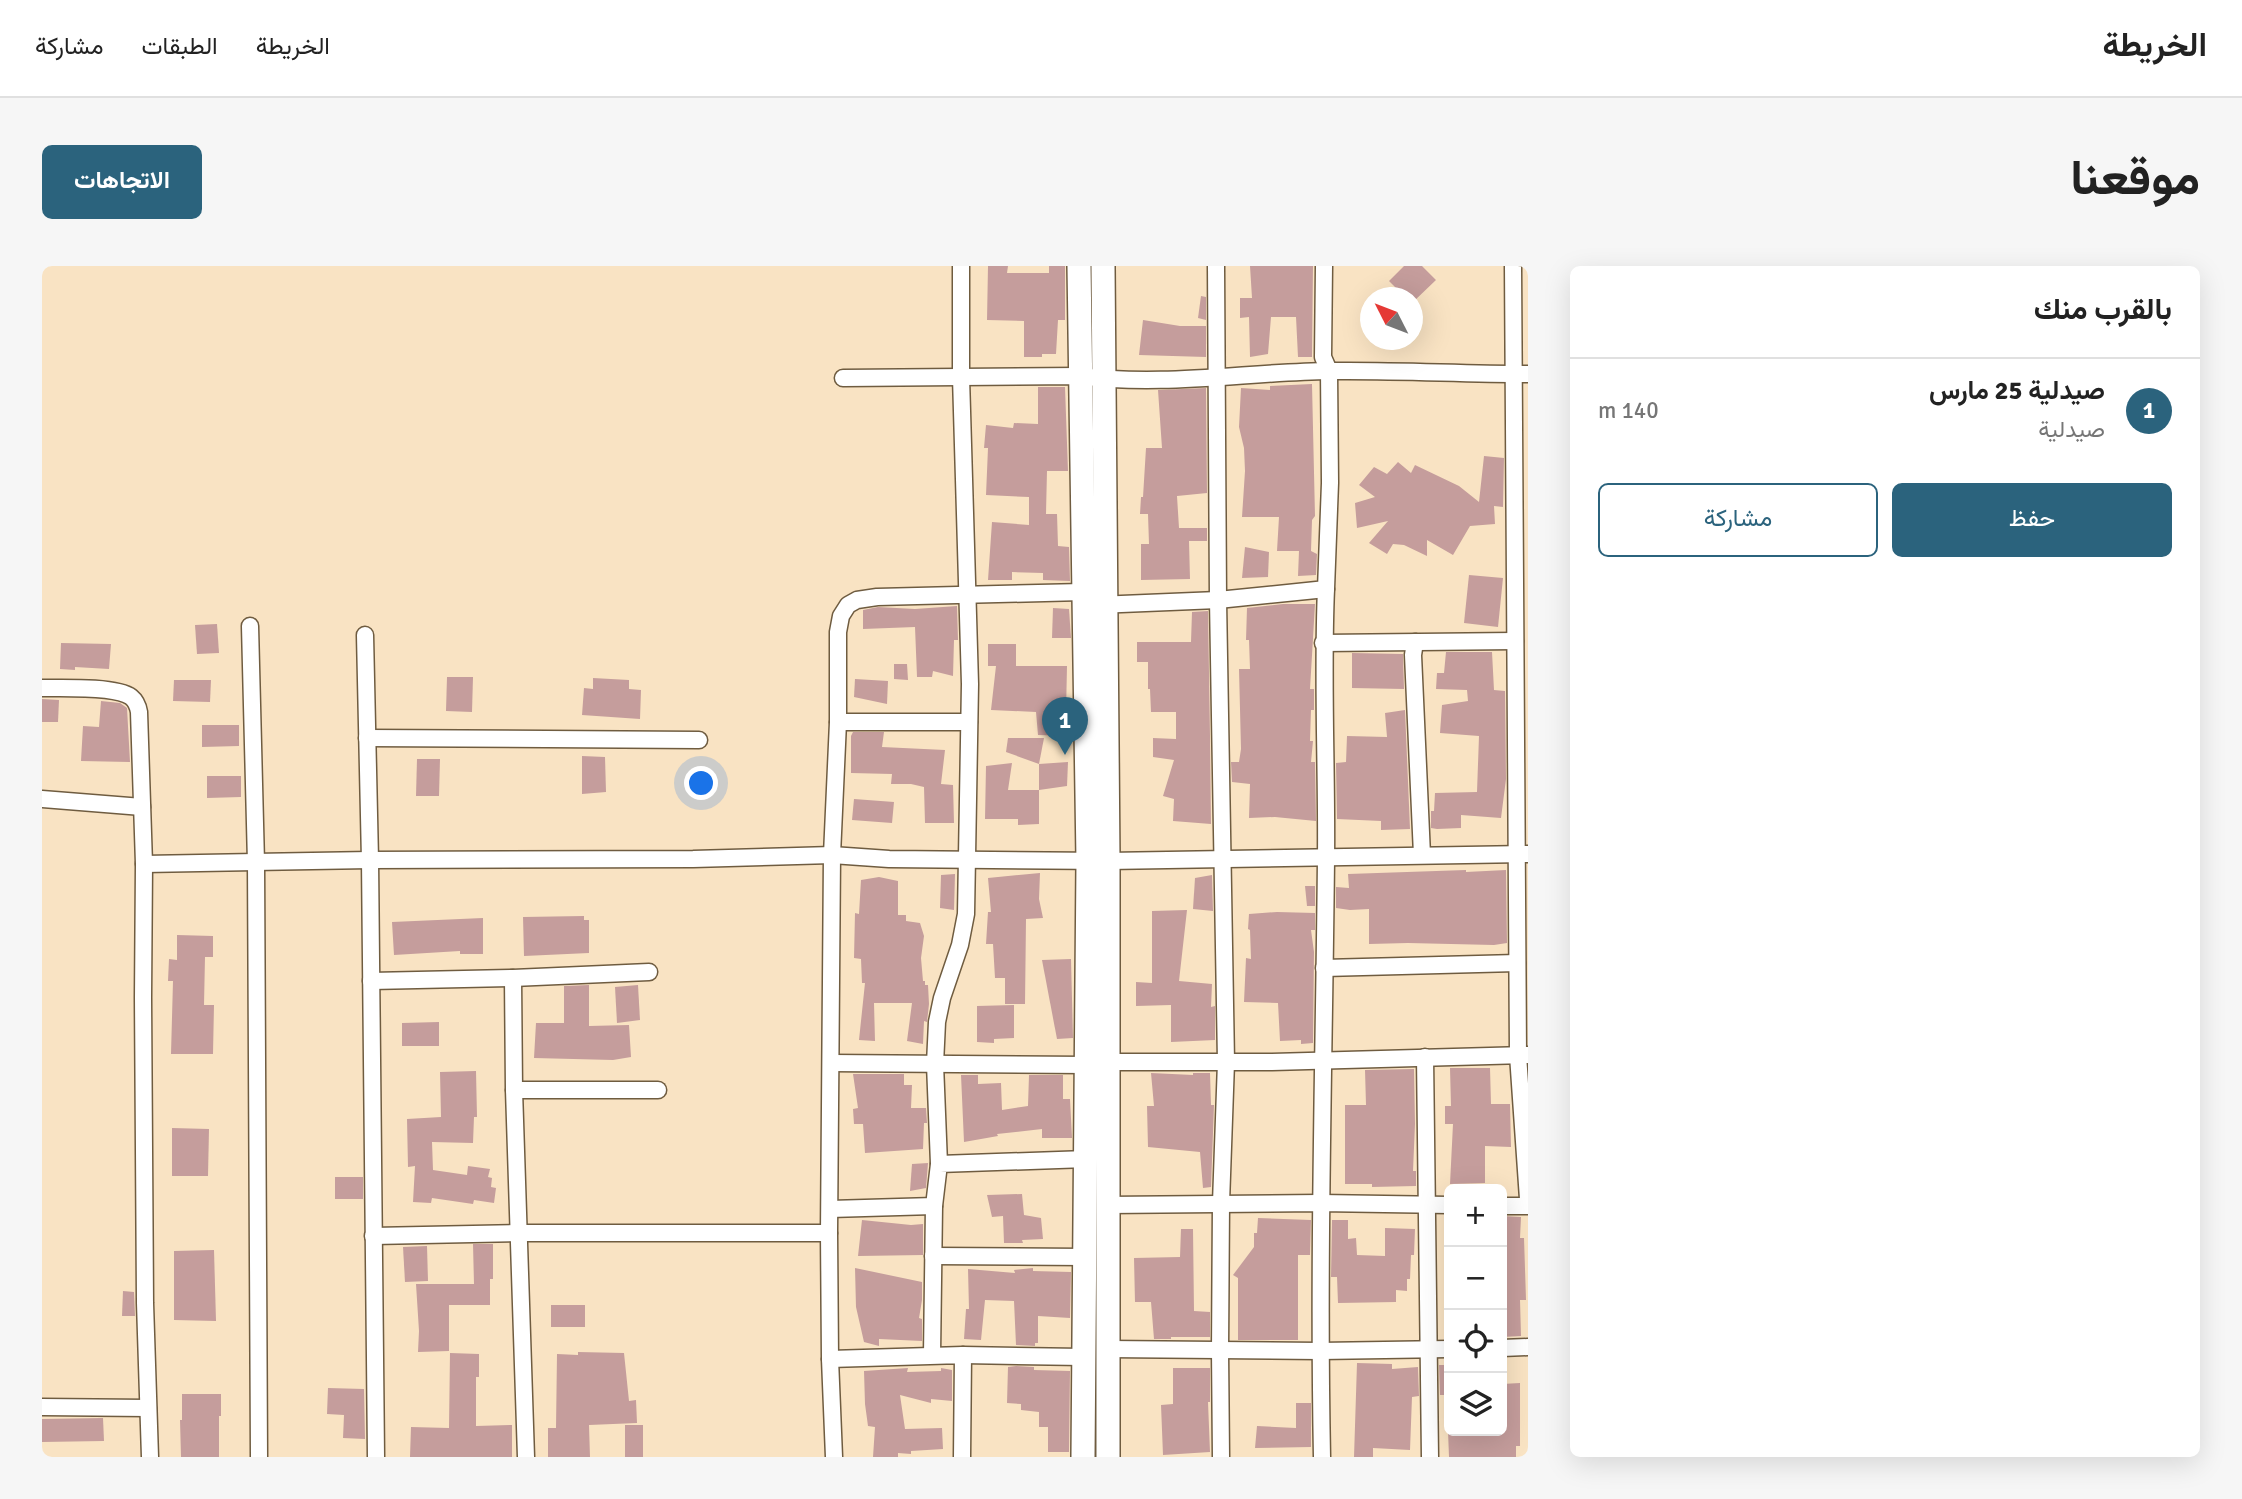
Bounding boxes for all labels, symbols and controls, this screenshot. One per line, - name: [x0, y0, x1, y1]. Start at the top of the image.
- text: الخريطة: [2103, 25, 2207, 66]
- text: مشاركة: [35, 31, 103, 61]
- text: الطبقات: [141, 31, 218, 61]
- text: الخريطة: [256, 31, 330, 61]
- button: الاتجاهات: [42, 145, 202, 219]
- text: موقعنا: [2070, 148, 2200, 208]
- north arrow: [1360, 287, 1423, 350]
- text: بالقرب منك: [2034, 291, 2172, 328]
- text: صيدلية 25 مارس: [1929, 375, 2105, 407]
- text: 140 m: [1598, 396, 1659, 425]
- text: 1: [2143, 396, 2155, 425]
- text: صيدلية: [2038, 415, 2105, 444]
- button: مشاركة: [1598, 483, 1878, 557]
- button: حفظ: [1892, 483, 2172, 557]
- pin: 1: [1042, 697, 1088, 755]
- your location: [684, 766, 718, 800]
- map controls: [1444, 1184, 1507, 1436]
- button: +: [1444, 1184, 1507, 1247]
- button: −: [1444, 1247, 1507, 1310]
- button: locate: [1444, 1310, 1507, 1373]
- button: layers: [1444, 1373, 1507, 1436]

